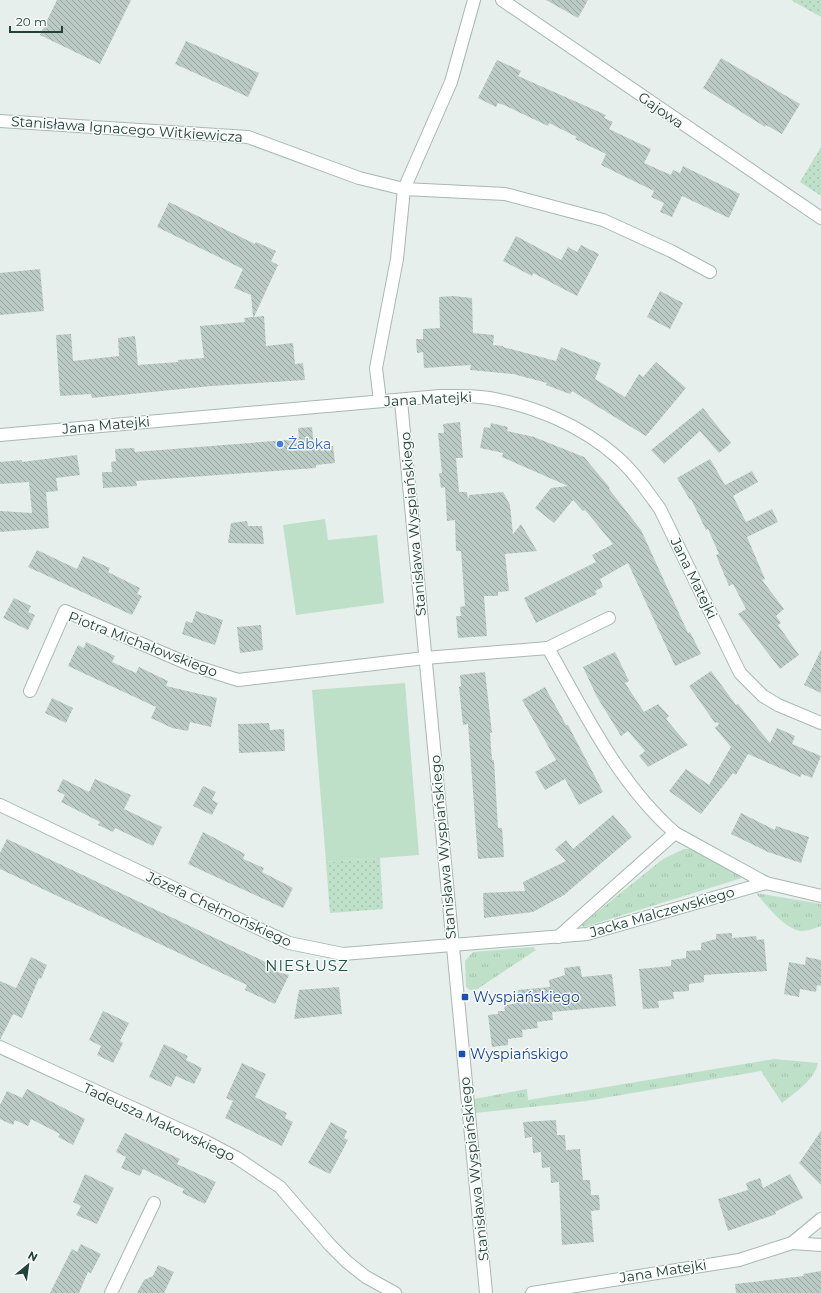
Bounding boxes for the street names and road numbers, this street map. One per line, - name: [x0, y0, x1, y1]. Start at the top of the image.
- street label: Gajowa: [635, 88, 687, 132]
- street label: Stanisława Ignacego Witkiewicza: [10, 112, 244, 146]
- street label: Jana Matejki: [383, 388, 472, 410]
- street label: Jana Matejki: [60, 412, 151, 438]
- street label: Stanisława Wyspiańskiego: [396, 431, 430, 617]
- street label: Jana Matejki: [666, 534, 721, 622]
- street label: Piotra Michałowskiego: [66, 607, 220, 681]
- street label: Stanisława Wyspiańskiego: [426, 754, 460, 940]
- street label: Józefa Chełmońskiego: [143, 867, 295, 951]
- street label: Jacka Malczewskiego: [587, 883, 737, 942]
- street label: Stanisława Wyspiańskiego: [455, 1076, 493, 1262]
- street label: Tadeusza Makowskiego: [80, 1079, 238, 1165]
- street label: Jana Matejki: [617, 1255, 708, 1287]

